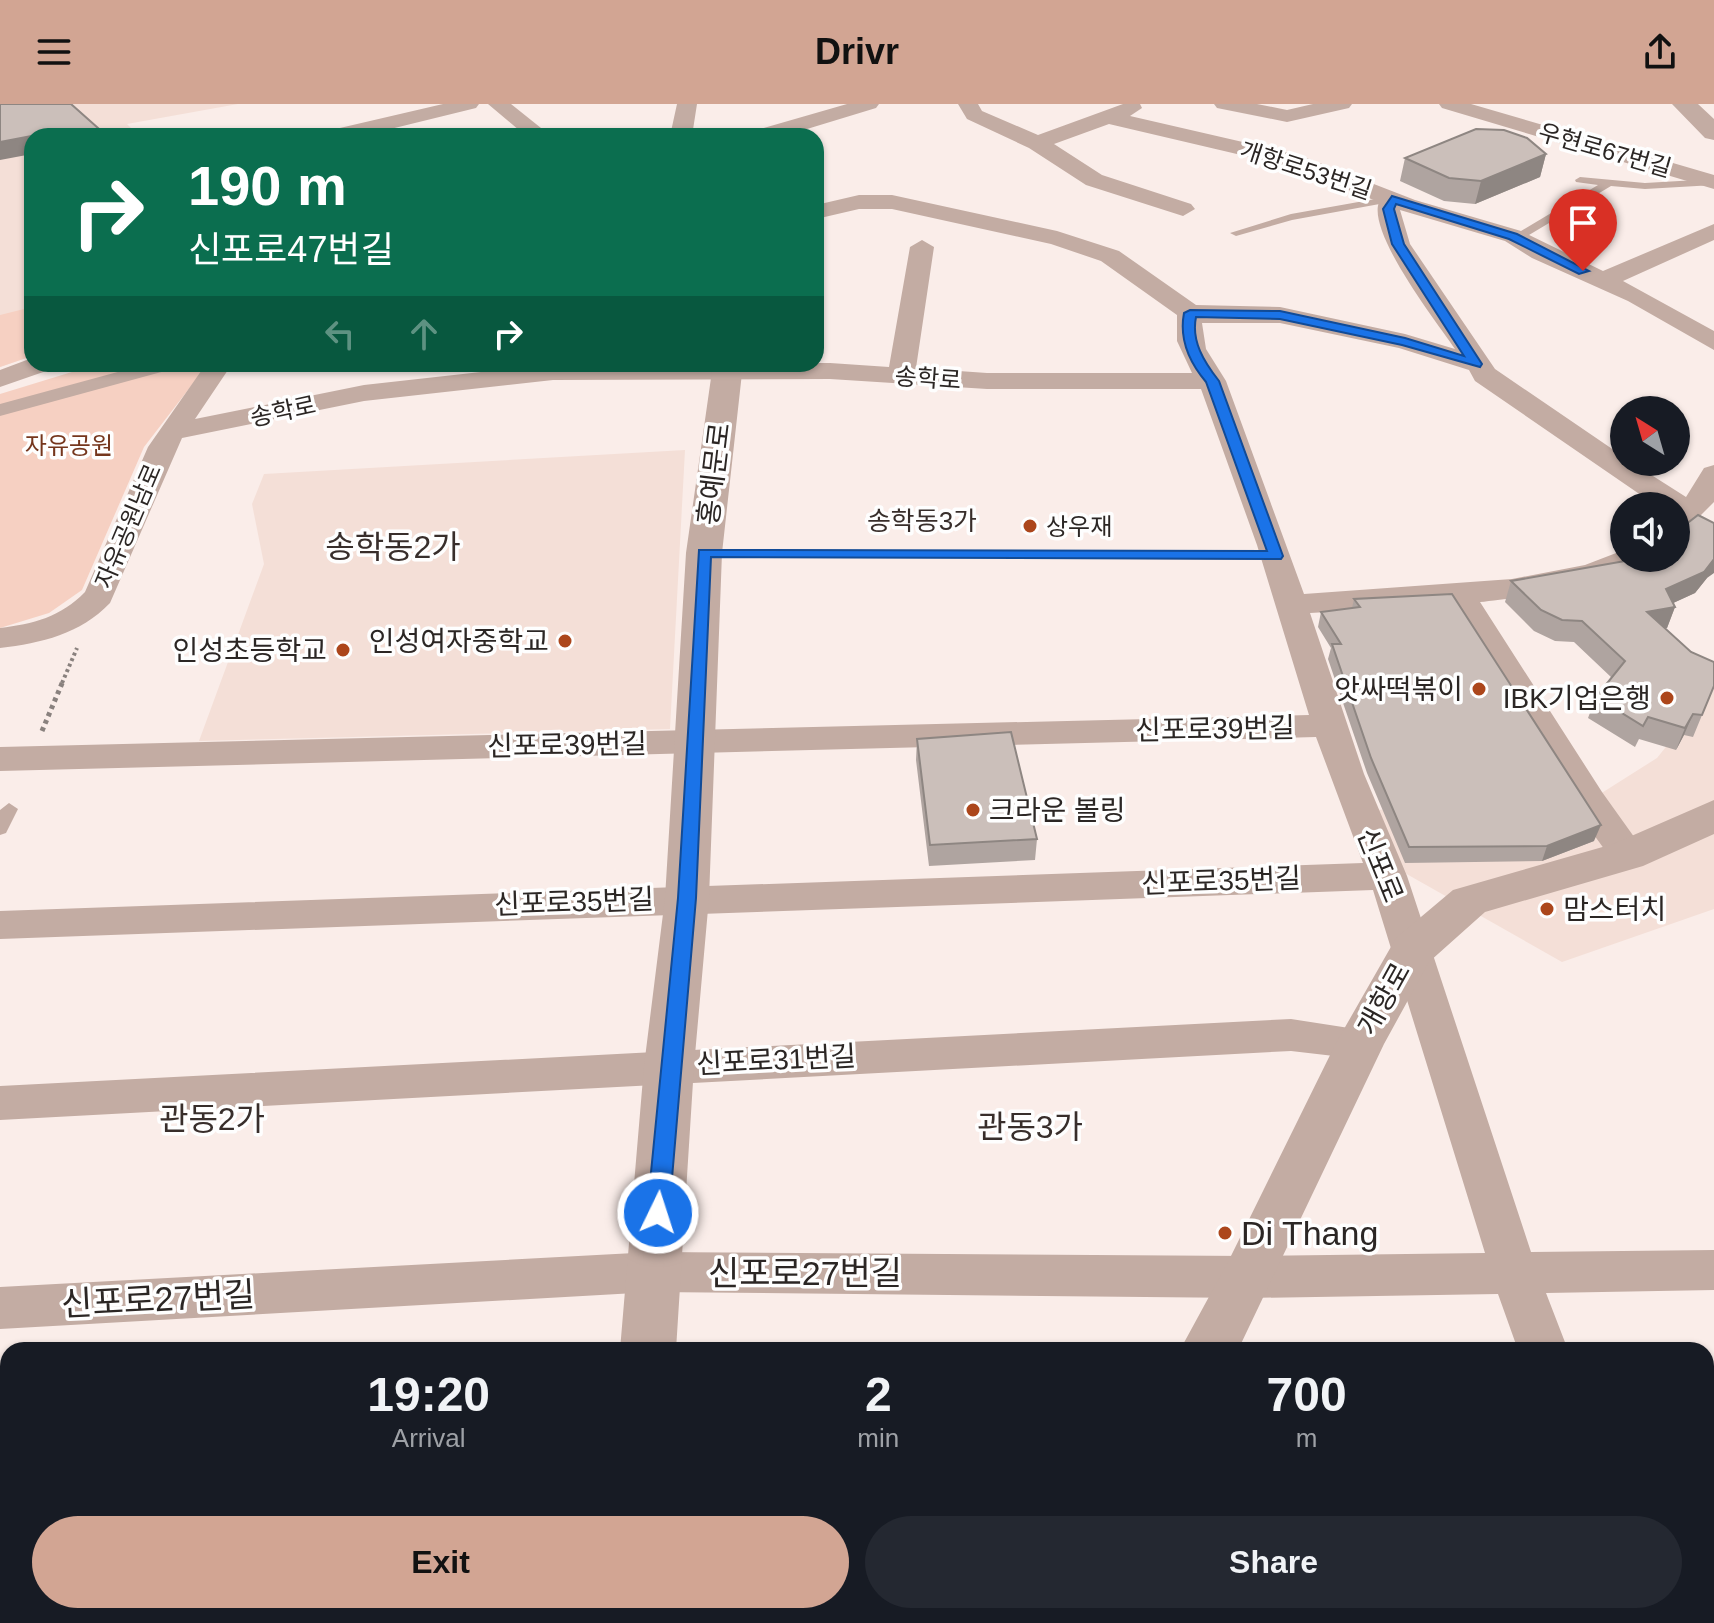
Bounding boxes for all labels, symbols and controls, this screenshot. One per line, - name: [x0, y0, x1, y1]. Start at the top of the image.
- icon: menu: [32, 30, 76, 74]
- icon: share: [1638, 30, 1682, 74]
- text: Drivr: [815, 31, 899, 72]
- street label: 우현로67번길: [1535, 118, 1675, 182]
- street label: 개항로53번길: [1237, 136, 1375, 204]
- text: 190 m: [188, 154, 347, 217]
- icon: right: [56, 160, 160, 264]
- pin: [1549, 189, 1617, 271]
- icon: arrive: [1561, 201, 1605, 245]
- text: 신포로47번길: [188, 229, 394, 270]
- icon: left: [318, 312, 362, 356]
- icon: ahead: [402, 312, 446, 356]
- icon: right: [486, 312, 530, 356]
- street label: 송학로: [894, 362, 962, 394]
- street label: 송학로: [248, 391, 318, 431]
- north arrow: [1610, 396, 1690, 476]
- map controls: [1610, 396, 1690, 572]
- street label: 홍예문로: [692, 421, 736, 527]
- park label: 자유공원: [25, 432, 113, 459]
- street label: 자유공원남로: [90, 460, 166, 592]
- button: sound: [1610, 492, 1690, 572]
- district label: 송학동3가: [867, 506, 977, 536]
- place label: 상우재: [1046, 513, 1112, 540]
- marker: 상우재: [1021, 517, 1039, 535]
- district label: 송학동2가: [325, 529, 461, 565]
- place label: 인성여자중학교: [369, 626, 549, 657]
- marker: 인성여자중학교: [556, 632, 574, 650]
- place label: 인성초등학교: [172, 635, 327, 666]
- marker: 인성초등학교: [334, 641, 352, 659]
- place label: 앗싸떡볶이: [1334, 674, 1463, 705]
- marker: 앗싸떡볶이: [1470, 680, 1488, 698]
- place label: IBK기업은행: [1503, 683, 1651, 714]
- marker: IBK기업은행: [1658, 689, 1676, 707]
- street label: 신포로39번길: [1135, 712, 1295, 746]
- street label: 신포로39번길: [487, 728, 647, 762]
- place label: 크라운 볼링: [989, 795, 1126, 826]
- marker: 크라운 볼링: [964, 801, 982, 819]
- street label: 신포로: [1351, 823, 1409, 907]
- street label: 신포로35번길: [1141, 863, 1301, 899]
- street label: 신포로35번길: [494, 884, 654, 920]
- place label: 맘스터치: [1563, 894, 1666, 925]
- marker: 맘스터치: [1538, 900, 1556, 918]
- street label: 개항로: [1352, 958, 1416, 1040]
- street label: 신포로31번길: [695, 1040, 857, 1080]
- district label: 관동2가: [159, 1101, 265, 1137]
- district label: 관동3가: [977, 1109, 1083, 1145]
- position arrow: [616, 1171, 700, 1255]
- place label: Di Thang: [1241, 1214, 1378, 1252]
- marker: Di Thang: [1216, 1224, 1234, 1242]
- street label: 신포로27번길: [708, 1254, 902, 1292]
- street label: 신포로27번길: [60, 1275, 256, 1323]
- text: 19:20: [367, 1368, 490, 1421]
- text: 2: [865, 1368, 892, 1421]
- text: 700: [1267, 1368, 1347, 1421]
- text: Arrival: [392, 1423, 466, 1453]
- text: min: [857, 1423, 899, 1453]
- text: m: [1296, 1423, 1317, 1453]
- button: Exit: [32, 1516, 849, 1608]
- button: Share: [865, 1516, 1682, 1608]

